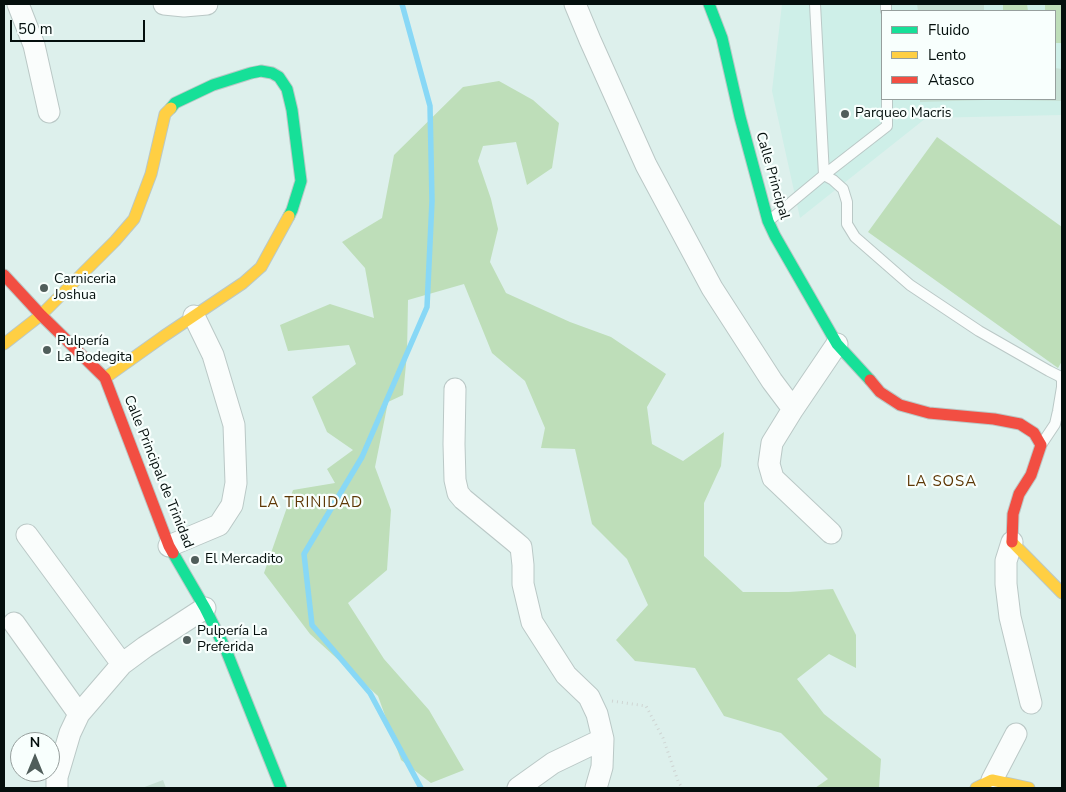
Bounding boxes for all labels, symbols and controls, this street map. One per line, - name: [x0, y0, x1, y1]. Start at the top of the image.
- scale bar: [12, 10, 148, 42]
- legend: [881, 10, 1056, 100]
- text: 50 m: [18, 19, 53, 39]
- text: Fluido: [928, 20, 970, 40]
- text: Lento: [928, 45, 966, 65]
- text: Atasco: [928, 70, 974, 90]
- place label: Parqueo Macris: [855, 106, 952, 122]
- marker: Parqueo Macris: [839, 108, 851, 120]
- street label: Calle Principal: [751, 130, 793, 222]
- place label: Carniceria Joshua: [54, 272, 116, 304]
- marker: Carniceria Joshua: [38, 282, 50, 294]
- place label: Pulpería La Bodegita: [57, 334, 132, 367]
- marker: Pulpería La Bodegita: [41, 344, 53, 356]
- street label: Calle Principal de Trinidad: [120, 393, 196, 551]
- district label: LA SOSA: [906, 473, 978, 491]
- district label: LA TRINIDAD: [257, 494, 365, 512]
- place label: El Mercadito: [205, 552, 283, 568]
- marker: El Mercadito: [189, 554, 201, 566]
- place label: Pulpería La Preferida: [197, 624, 268, 656]
- marker: Pulpería La Preferida: [181, 634, 193, 646]
- north arrow: [10, 732, 60, 782]
- text: N: [30, 733, 40, 752]

